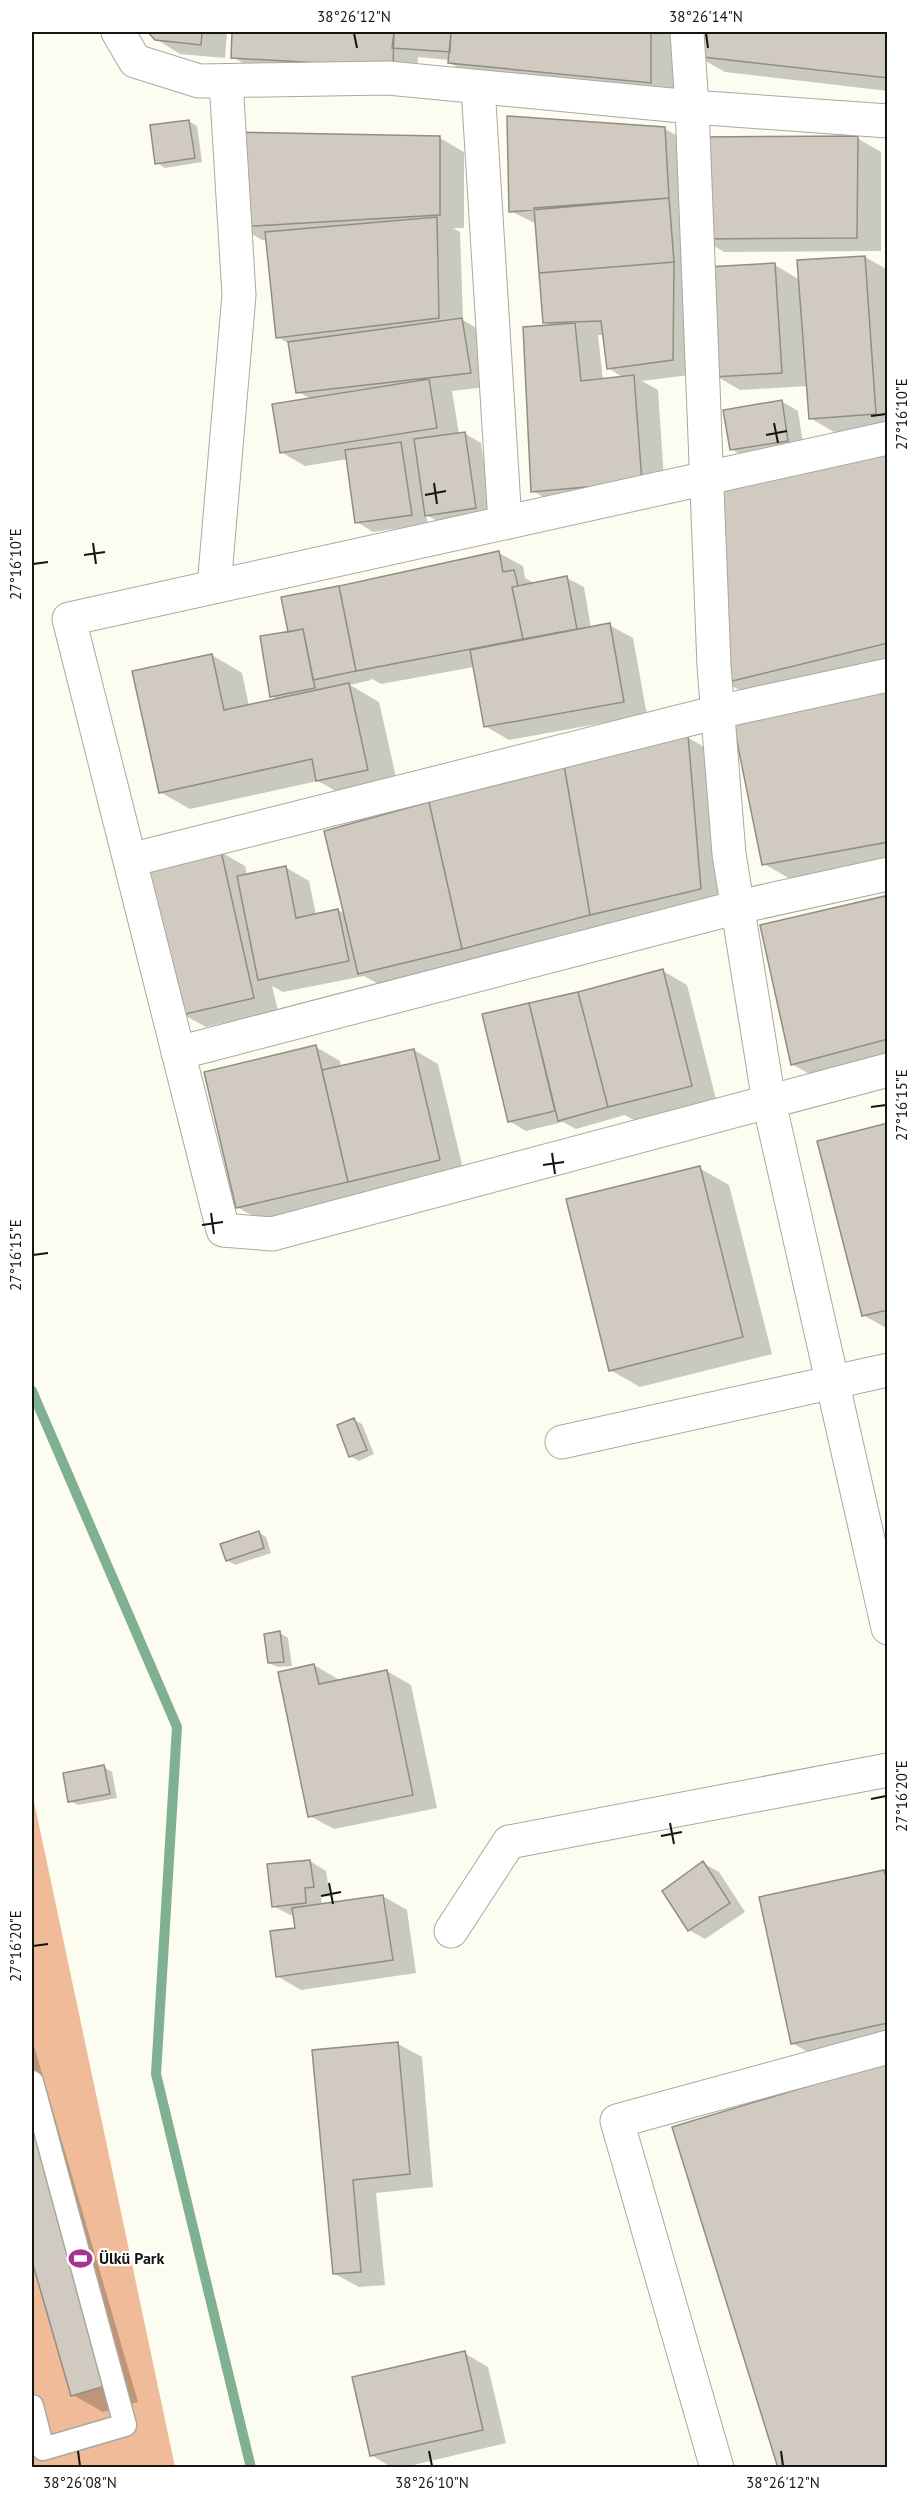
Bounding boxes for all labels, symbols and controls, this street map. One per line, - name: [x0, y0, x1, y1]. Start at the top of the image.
- text: 38°26'12"N: [317, 7, 391, 26]
- text: 38°26'14"N: [669, 7, 743, 26]
- text: 27°16'10"E: [892, 378, 911, 450]
- text: 27°16'10"E: [6, 528, 25, 600]
- text: 27°16'15"E: [892, 1069, 911, 1141]
- text: 27°16'15"E: [6, 1219, 25, 1291]
- text: 27°16'20"E: [892, 1760, 911, 1832]
- text: 27°16'20"E: [6, 1910, 25, 1982]
- sports icon: Ülkü Park: [68, 2245, 94, 2271]
- place label: Ülkü Park: [99, 2248, 164, 2268]
- text: 38°26'08"N: [43, 2473, 117, 2492]
- text: 38°26'10"N: [395, 2473, 469, 2492]
- text: 38°26'12"N: [746, 2473, 820, 2492]

